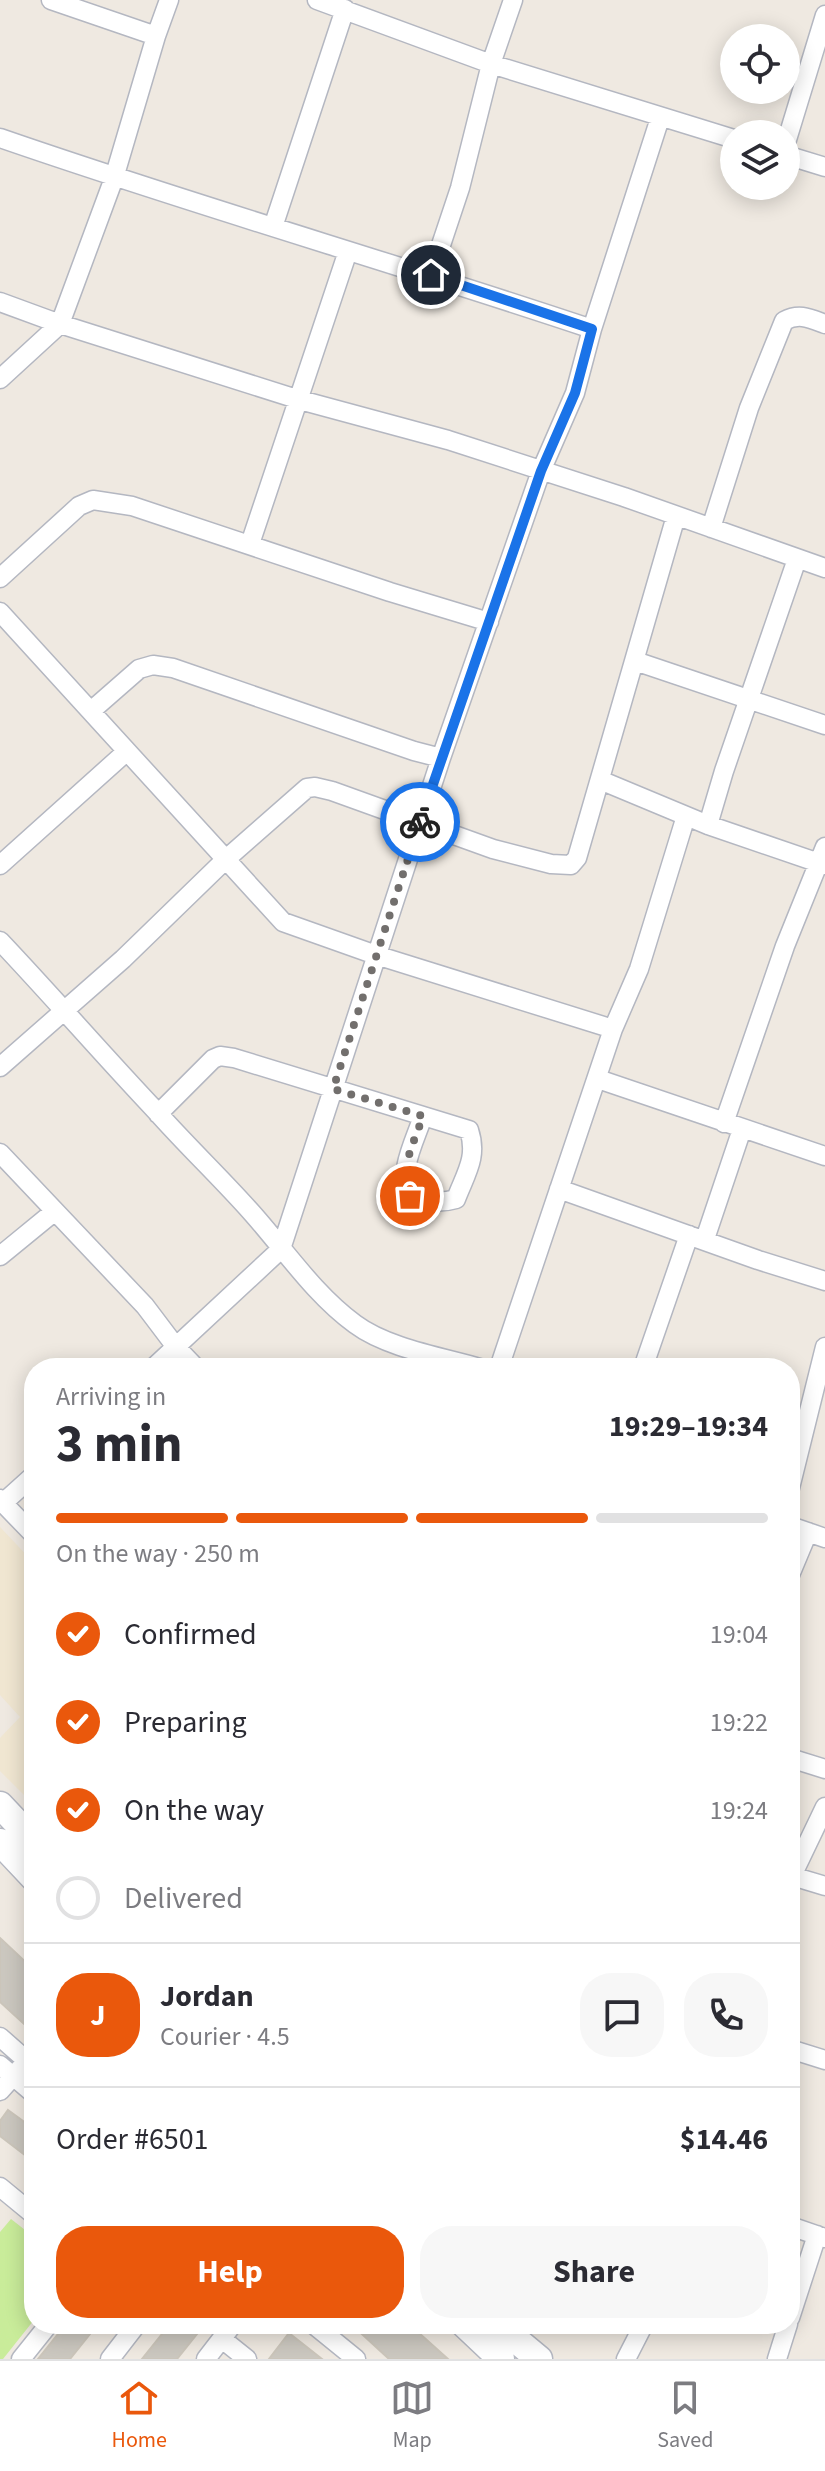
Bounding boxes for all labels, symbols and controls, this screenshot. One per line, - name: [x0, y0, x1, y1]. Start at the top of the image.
- map controls: [720, 24, 800, 200]
- button: locate: [720, 24, 800, 104]
- button: layers: [720, 120, 800, 200]
- pin: [397, 241, 465, 309]
- icon: home: [409, 253, 453, 297]
- courier: [380, 782, 460, 862]
- icon: bike: [398, 800, 442, 844]
- pin: [376, 1162, 444, 1230]
- icon: bag: [388, 1174, 432, 1218]
- text: Arriving in: [56, 1378, 166, 1415]
- text: 19:29–19:34: [609, 1405, 768, 1448]
- text: 3 min: [56, 1408, 183, 1482]
- text: On the way · 250 m: [56, 1535, 260, 1572]
- icon: check: [56, 1612, 100, 1656]
- text: Confirmed: [124, 1613, 257, 1656]
- text: 19:04: [710, 1616, 768, 1653]
- icon: check: [56, 1700, 100, 1744]
- text: Preparing: [124, 1701, 247, 1744]
- text: 19:22: [710, 1704, 768, 1741]
- icon: check: [56, 1788, 100, 1832]
- text: On the way: [124, 1789, 264, 1832]
- text: 19:24: [710, 1792, 768, 1829]
- text: Delivered: [124, 1877, 243, 1920]
- button: chat: [580, 1973, 664, 2057]
- button: phone: [684, 1973, 768, 2057]
- text: Jordan: [160, 1975, 254, 2018]
- text: J: [90, 1994, 106, 2037]
- text: Courier · 4.5: [160, 2018, 290, 2055]
- text: Order #6501: [56, 2118, 209, 2161]
- text: $14.46: [680, 2118, 768, 2161]
- button: Help: [56, 2226, 404, 2318]
- button: Share: [420, 2226, 768, 2318]
- tab: Home: [112, 2376, 167, 2456]
- tab: Map: [390, 2376, 434, 2456]
- tab: Saved: [657, 2376, 713, 2456]

